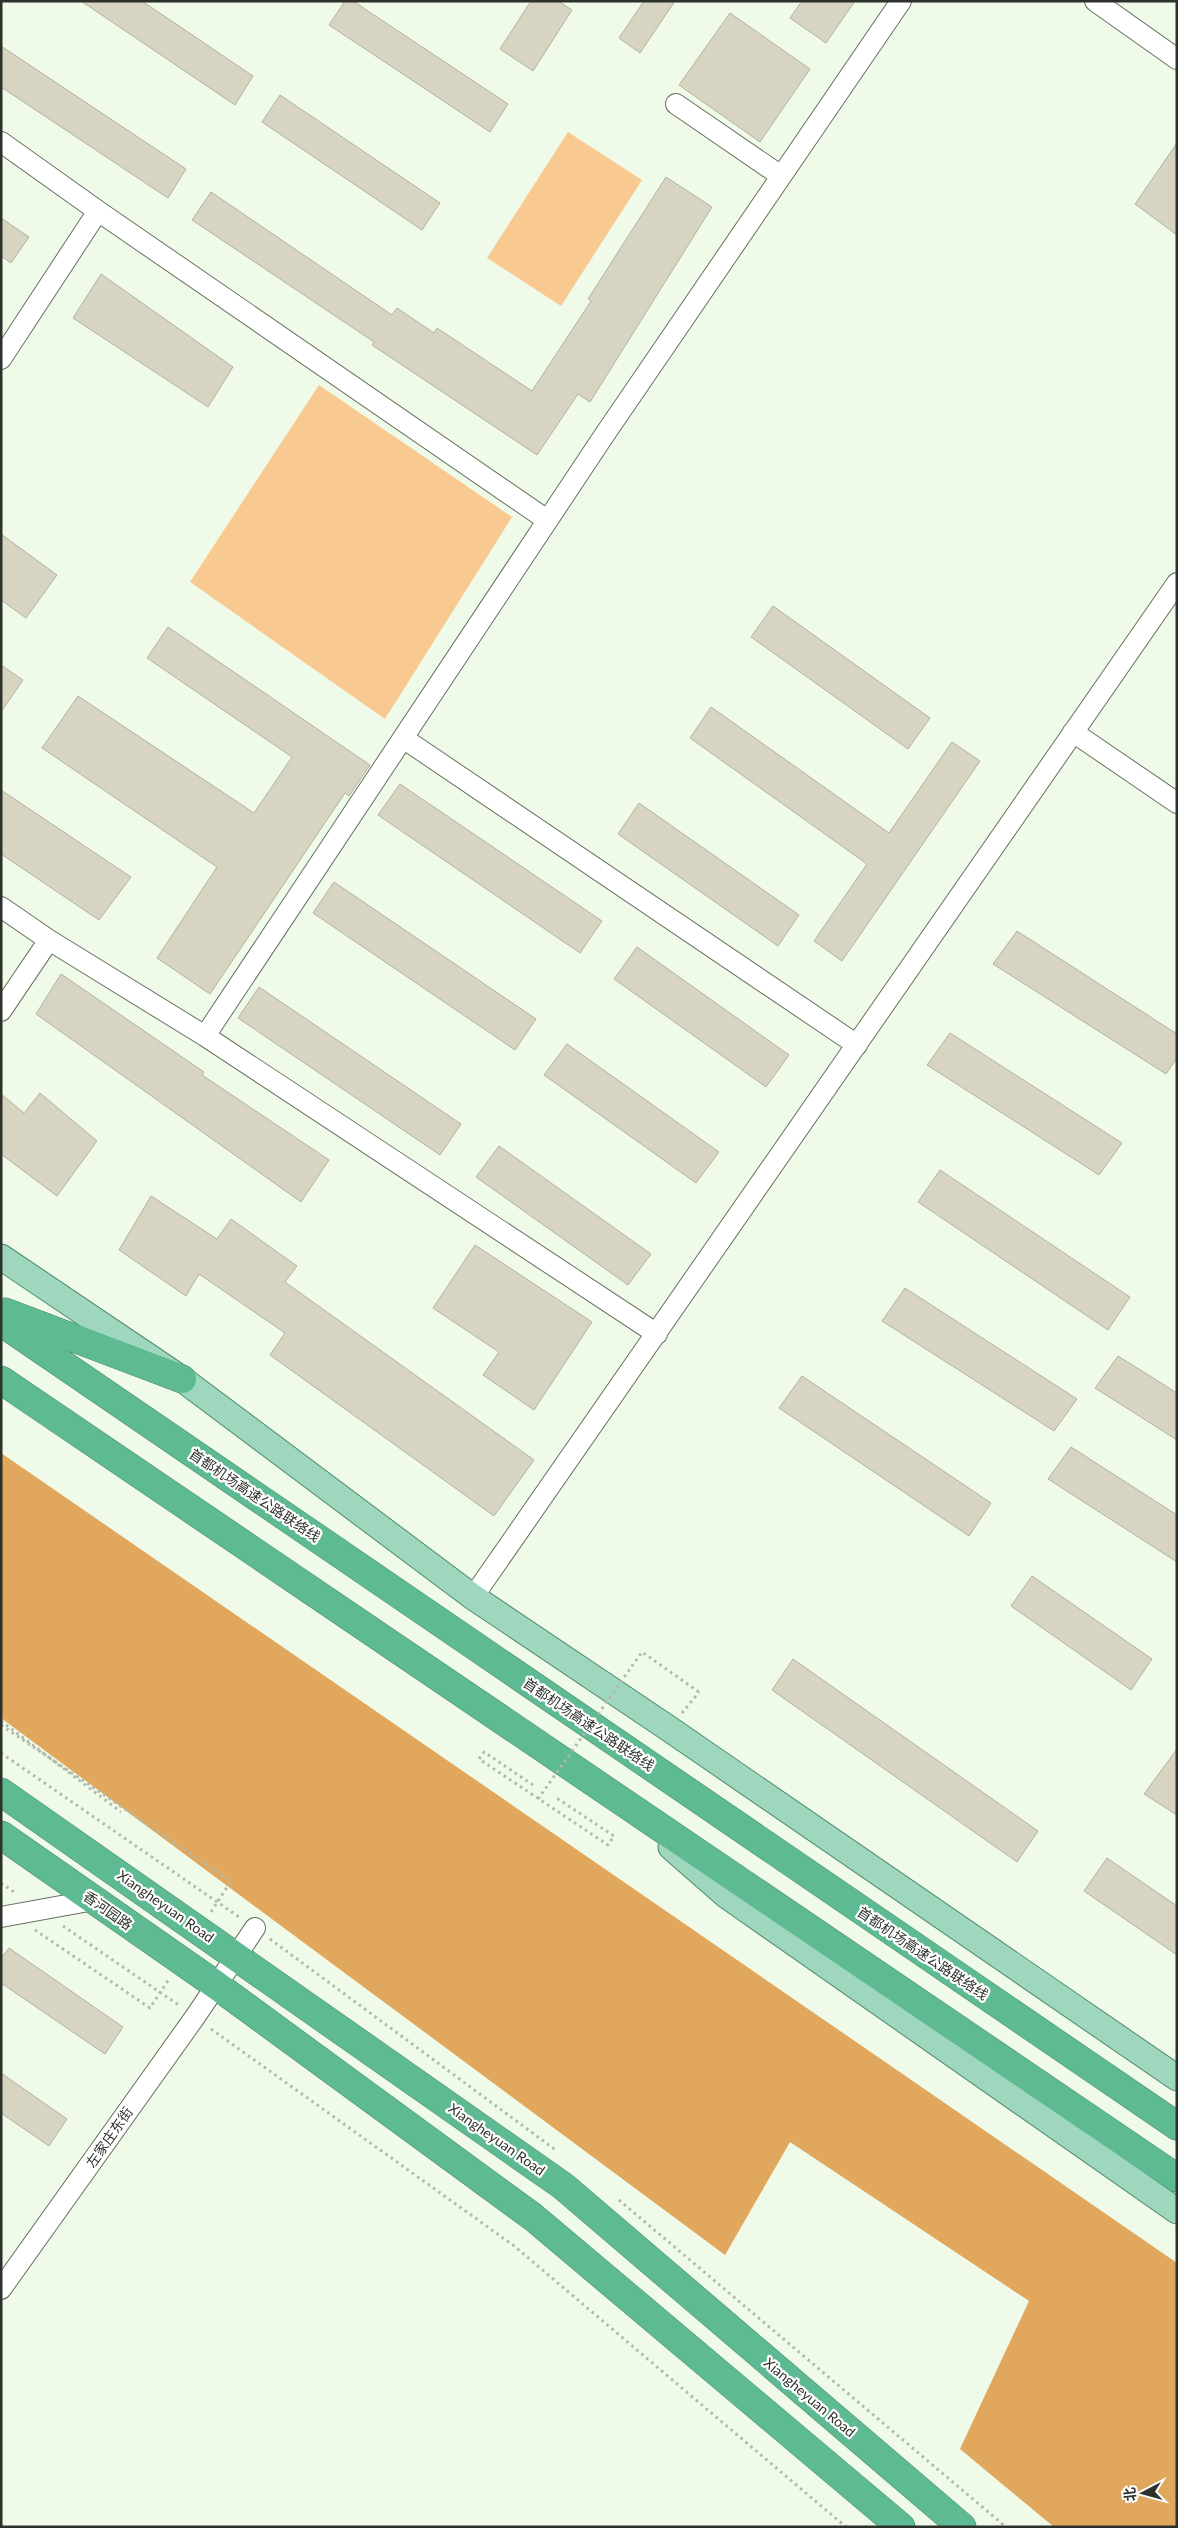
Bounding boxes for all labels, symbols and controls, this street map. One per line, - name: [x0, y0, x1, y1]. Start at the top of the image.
- street label: 首都机场高速公路联络线: [186, 1445, 324, 1545]
- street label: 首都机场高速公路联络线: [520, 1674, 658, 1774]
- street label: Xiangheyuan Road: [114, 1866, 218, 1946]
- street label: 香河园路: [80, 1887, 136, 1933]
- street label: 首都机场高速公路联络线: [854, 1903, 992, 2003]
- street label: Xiangheyuan Road: [445, 2099, 549, 2179]
- street label: 左家庄东街: [82, 2103, 136, 2171]
- street label: Xiangheyuan Road: [761, 2354, 859, 2440]
- north arrow: [1118, 2468, 1168, 2518]
- text: 北: [1120, 2487, 1139, 2502]

